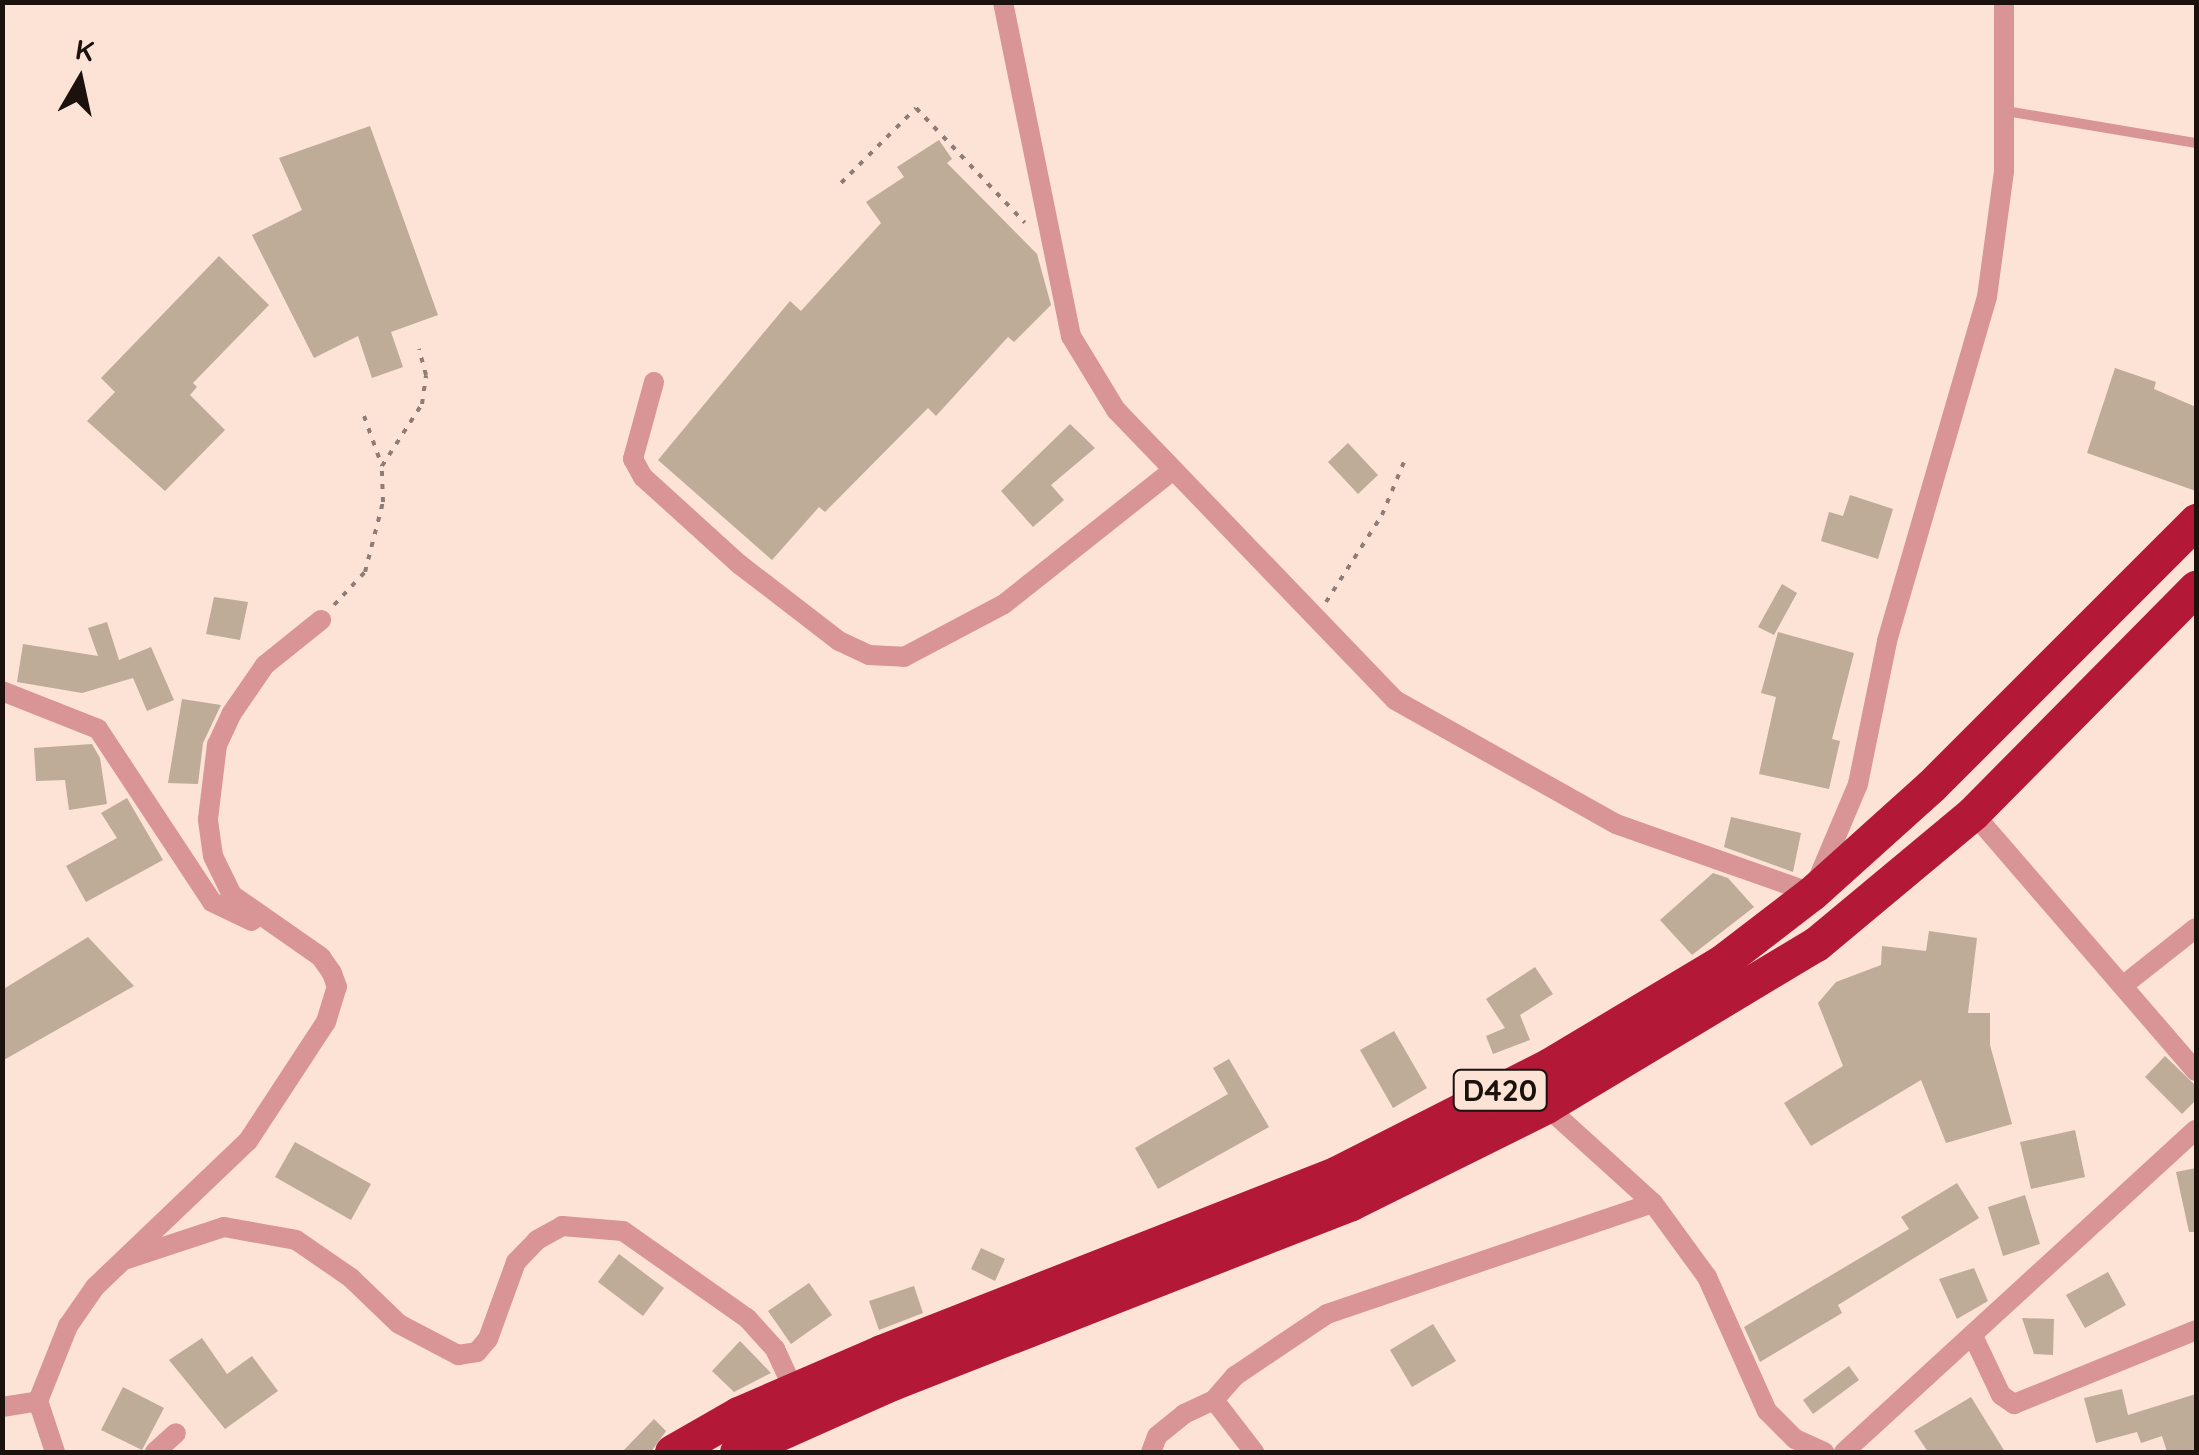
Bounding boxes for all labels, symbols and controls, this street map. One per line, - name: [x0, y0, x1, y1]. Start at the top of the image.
- north arrow: [30, 30, 130, 130]
- text: K: [73, 31, 97, 69]
- road number: D420: [1452, 1065, 1548, 1115]

